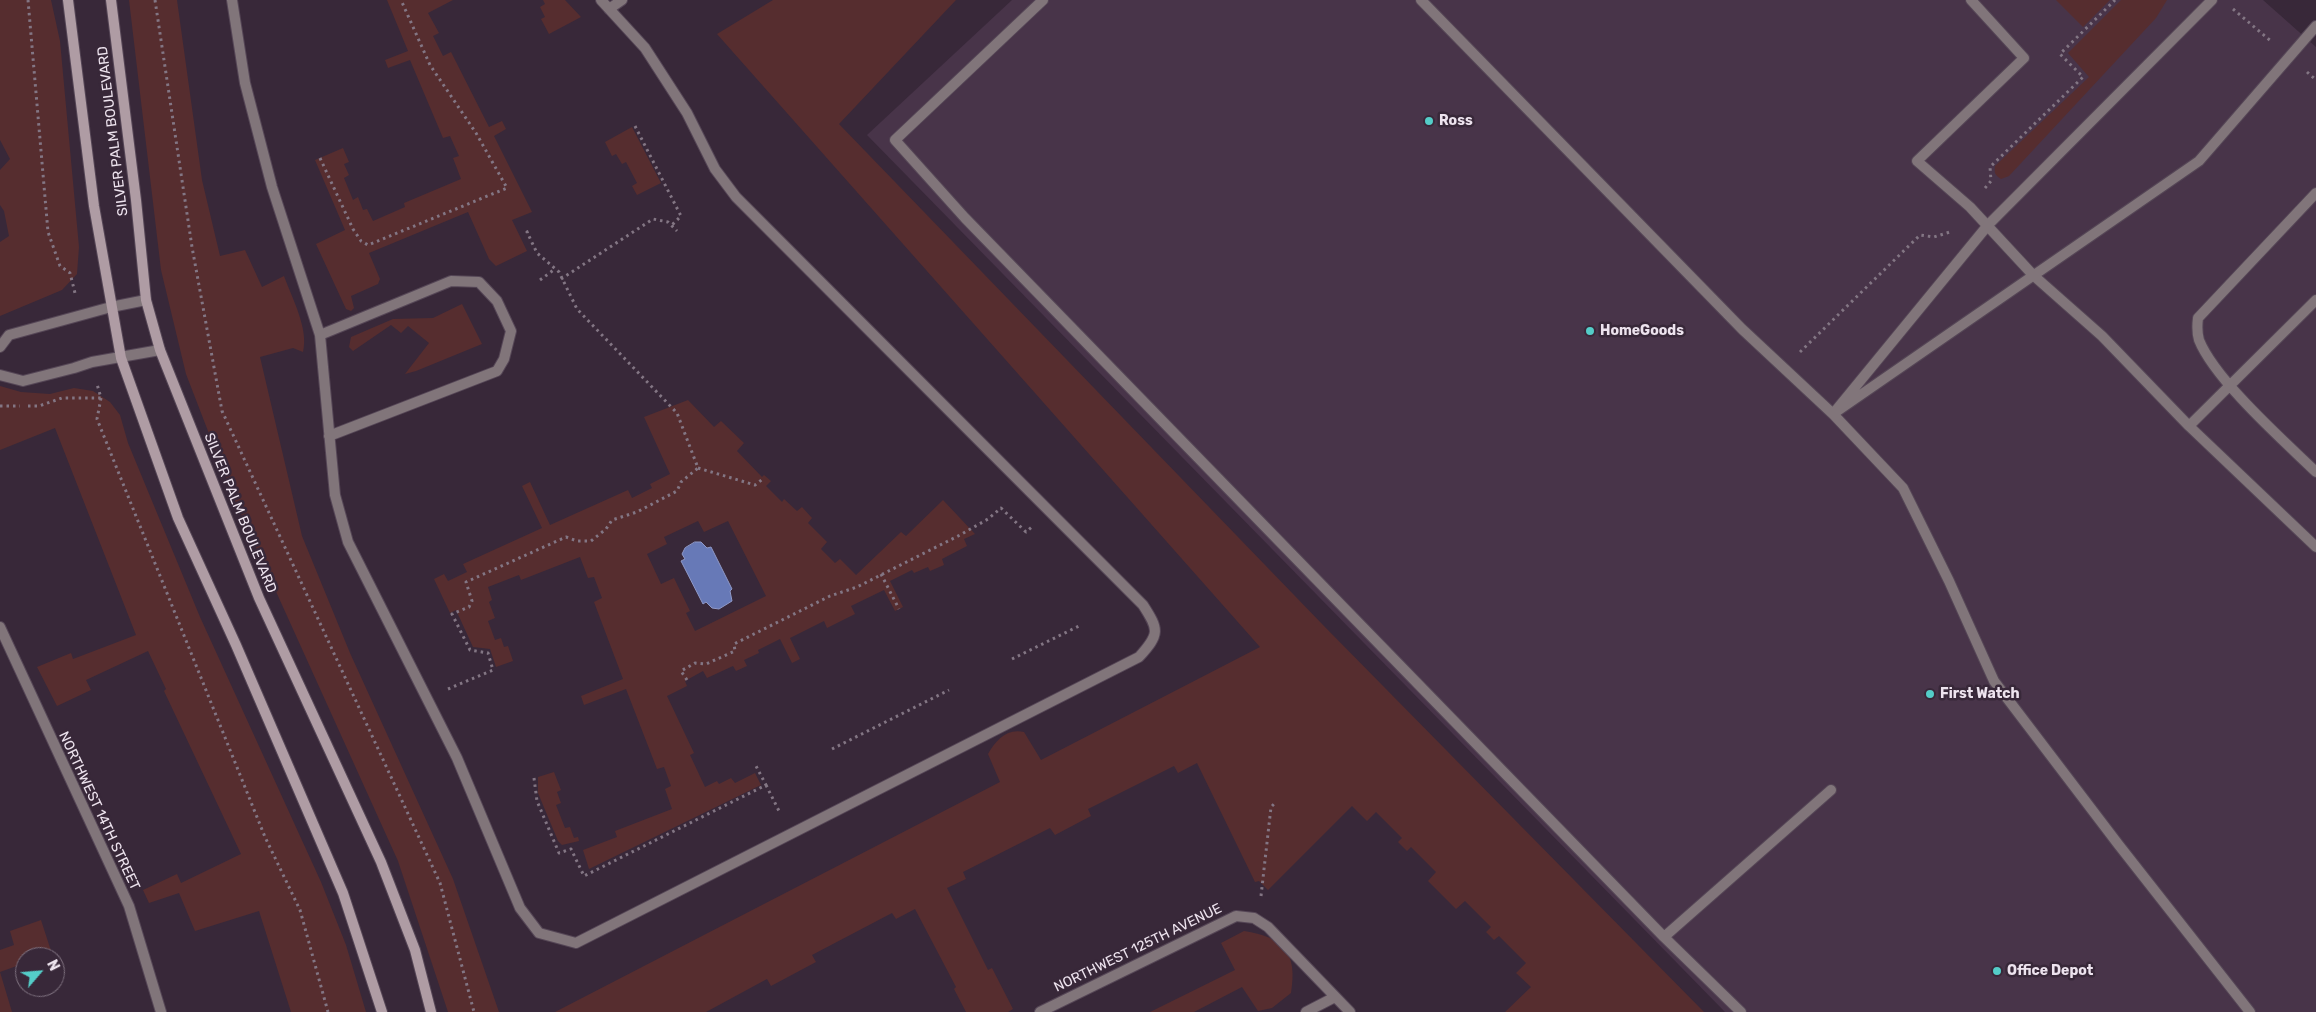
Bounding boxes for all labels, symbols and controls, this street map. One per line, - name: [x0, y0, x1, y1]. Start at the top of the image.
- street label: SILVER PALM BOULEVARD: [94, 45, 132, 217]
- place label: Ross: [1439, 113, 1473, 129]
- marker: Ross: [1423, 115, 1435, 127]
- place label: HomeGoods: [1600, 323, 1684, 339]
- marker: HomeGoods: [1584, 325, 1596, 337]
- street label: SILVER PALM BOULEVARD: [200, 431, 280, 595]
- place label: First Watch: [1940, 686, 2020, 702]
- marker: First Watch: [1924, 688, 1936, 700]
- street label: NORTHWEST 14TH STREET: [55, 729, 143, 893]
- street label: NORTHWEST 125TH AVENUE: [1051, 900, 1225, 996]
- north arrow: [15, 947, 65, 997]
- text: N: [43, 957, 63, 974]
- place label: Office Depot: [2007, 963, 2093, 979]
- marker: Office Depot: [1991, 965, 2003, 977]

